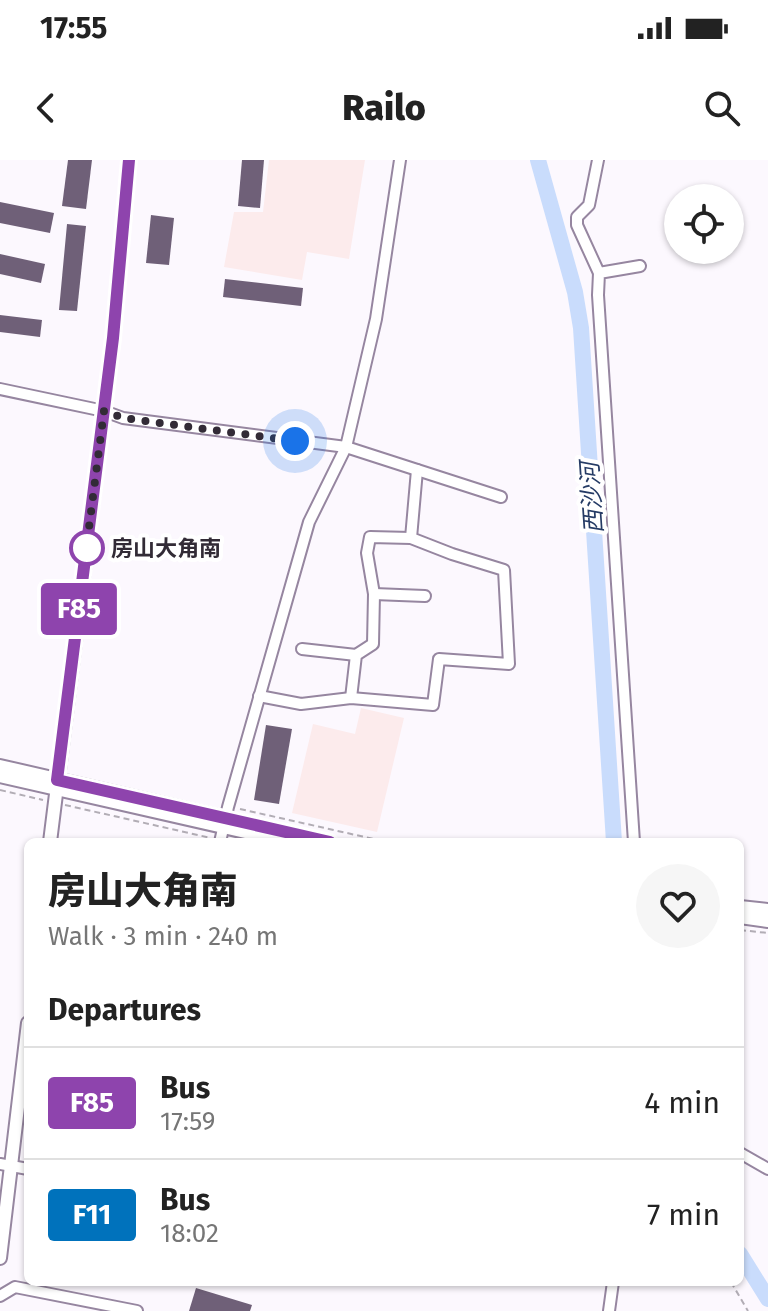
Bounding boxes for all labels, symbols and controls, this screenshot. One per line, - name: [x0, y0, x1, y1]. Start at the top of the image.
- text: 17:55: [40, 10, 107, 46]
- icon: back: [24, 86, 68, 130]
- text: Railo: [342, 86, 426, 130]
- icon: search: [700, 86, 744, 130]
- map controls: [664, 184, 744, 264]
- button: locate: [664, 184, 744, 264]
- your location: [275, 421, 315, 461]
- water label: 西沙河: [575, 457, 608, 535]
- marker: 房山大角南: [70, 531, 104, 565]
- place label: 房山大角南: [111, 535, 221, 562]
- line badge: F85: [33, 583, 125, 635]
- text: F85: [57, 592, 101, 625]
- button: heart: [636, 864, 720, 948]
- text: 房山大角南: [48, 868, 238, 914]
- text: Walk · 3 min · 240 m: [48, 921, 278, 952]
- text: Departures: [48, 992, 201, 1028]
- text: Bus: [160, 1070, 210, 1106]
- text: 4 min: [644, 1085, 720, 1121]
- text: F85: [70, 1086, 114, 1119]
- text: 17:59: [160, 1106, 215, 1137]
- text: Bus: [160, 1182, 210, 1218]
- text: 7 min: [647, 1197, 720, 1233]
- text: F11: [73, 1198, 111, 1231]
- text: 18:02: [160, 1218, 219, 1249]

